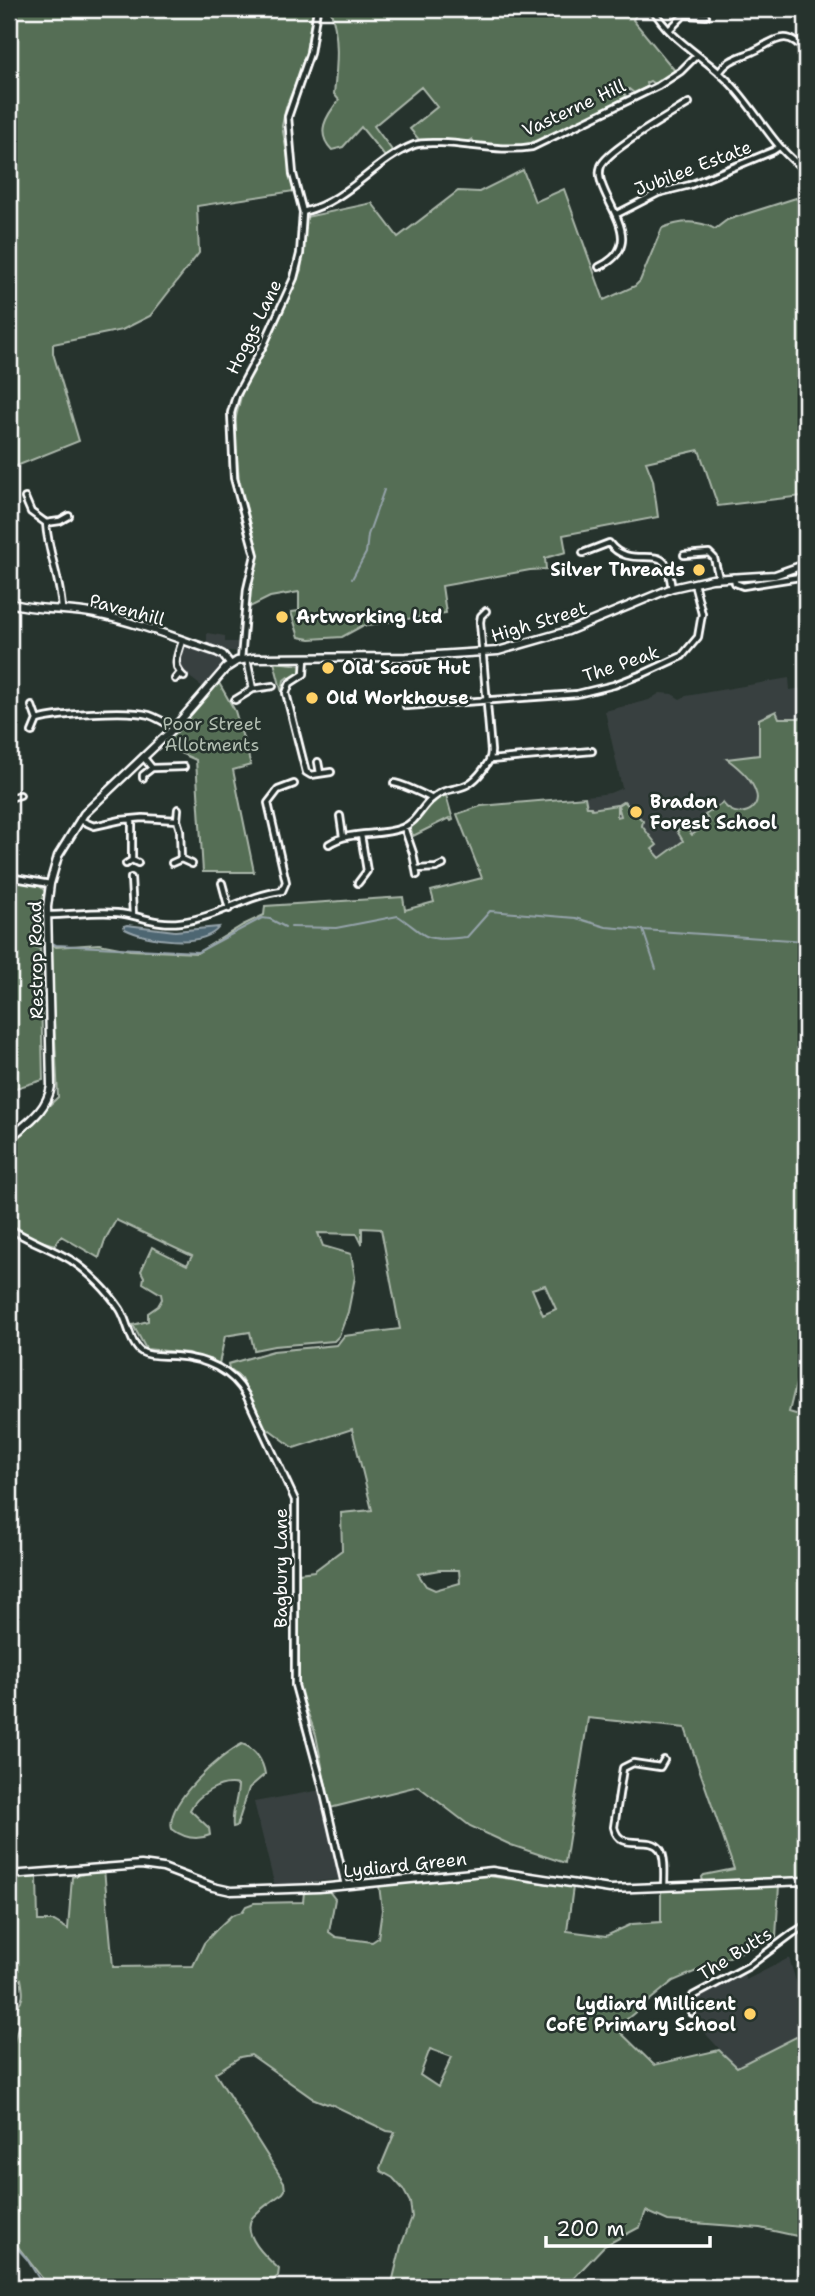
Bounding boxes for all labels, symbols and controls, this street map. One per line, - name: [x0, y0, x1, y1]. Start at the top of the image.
- street label: Vasterne Hill: [518, 73, 630, 142]
- street label: Jubilee Estate: [631, 135, 755, 201]
- street label: Hoggs Lane: [221, 276, 287, 378]
- place label: Silver Threads: [550, 558, 685, 582]
- marker: Silver Threads: [691, 562, 707, 578]
- street label: Pavenhill: [87, 588, 168, 632]
- street label: High Street: [488, 596, 590, 648]
- place label: Artworking Ltd: [296, 605, 443, 629]
- marker: Artworking Ltd: [274, 609, 290, 625]
- street label: The Peak: [580, 640, 662, 688]
- place label: Old Scout Hut: [342, 656, 471, 680]
- marker: Old Scout Hut: [320, 660, 336, 676]
- place label: Old Workhouse: [326, 686, 469, 710]
- marker: Old Workhouse: [304, 690, 320, 706]
- park label: Poor Street Allotments: [162, 712, 262, 757]
- place label: Bradon Forest School: [650, 790, 777, 835]
- marker: Bradon Forest School: [628, 804, 644, 820]
- street label: Restrop Road: [23, 901, 49, 1019]
- street label: Bagbury Lane: [269, 1508, 293, 1628]
- street label: Lydiard Green: [342, 1847, 468, 1883]
- street label: The Butts: [694, 1922, 776, 1986]
- place label: Lydiard Millicent CofE Primary School: [546, 1992, 736, 2037]
- marker: Lydiard Millicent CofE Primary School: [742, 2006, 758, 2022]
- scale bar: [546, 2205, 710, 2249]
- text: 200 m: [556, 2215, 625, 2243]

